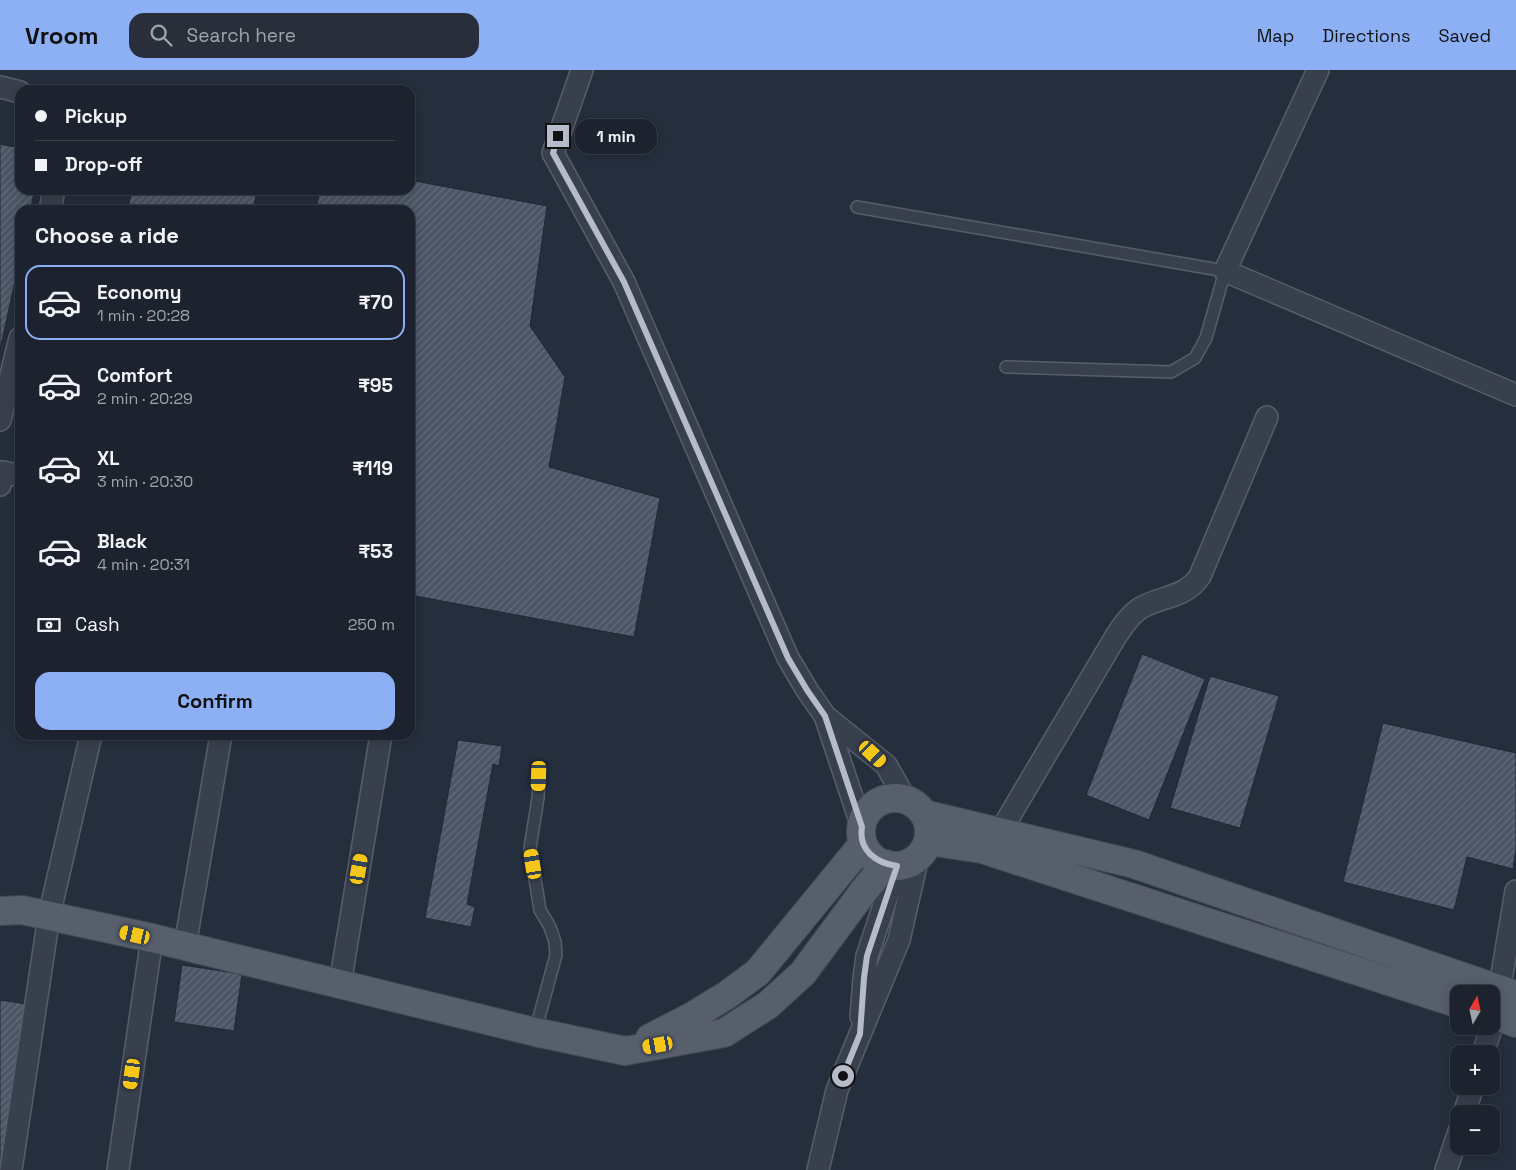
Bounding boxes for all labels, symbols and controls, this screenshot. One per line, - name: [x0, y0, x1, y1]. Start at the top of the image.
- search box: [129, 13, 479, 58]
- text: Vroom: [25, 20, 99, 51]
- icon: search: [147, 21, 175, 49]
- text: Search here: [187, 23, 296, 48]
- text: Map: [1257, 24, 1294, 47]
- text: Directions: [1322, 24, 1411, 47]
- text: Saved: [1439, 24, 1491, 47]
- text: Pickup: [65, 104, 127, 129]
- callout: 1 min: [576, 118, 658, 154]
- route end: [547, 125, 569, 147]
- text: 1 min: [596, 126, 636, 147]
- text: Drop-off: [65, 152, 143, 177]
- text: Choose a ride: [35, 221, 179, 249]
- icon: car: [37, 280, 82, 325]
- text: Economy: [97, 280, 181, 305]
- text: ₹70: [358, 290, 393, 315]
- text: 1 min · 20:28: [97, 305, 190, 326]
- icon: car: [37, 363, 82, 408]
- text: Comfort: [97, 363, 173, 388]
- text: ₹95: [358, 373, 393, 398]
- text: 2 min · 20:29: [97, 388, 193, 409]
- icon: car: [37, 446, 82, 491]
- text: XL: [97, 446, 120, 471]
- text: ₹119: [352, 456, 393, 481]
- text: 3 min · 20:30: [97, 471, 193, 492]
- icon: car: [37, 529, 82, 574]
- text: Black: [97, 529, 147, 554]
- text: ₹53: [358, 539, 393, 564]
- text: 4 min · 20:31: [97, 554, 190, 575]
- icon: cash: [35, 611, 63, 639]
- text: Cash: [75, 612, 120, 637]
- text: 250 m: [348, 614, 395, 635]
- button: Confirm: [35, 672, 395, 730]
- car: [856, 738, 889, 770]
- car: [530, 761, 547, 791]
- car: [523, 848, 542, 880]
- car: [349, 853, 368, 885]
- car: [118, 924, 151, 946]
- north arrow: [1450, 985, 1500, 1035]
- map controls: [1450, 985, 1500, 1155]
- car: [641, 1035, 674, 1055]
- button: +: [1450, 1045, 1500, 1095]
- car: [122, 1058, 141, 1090]
- route start: [832, 1065, 854, 1087]
- button: −: [1450, 1105, 1500, 1155]

